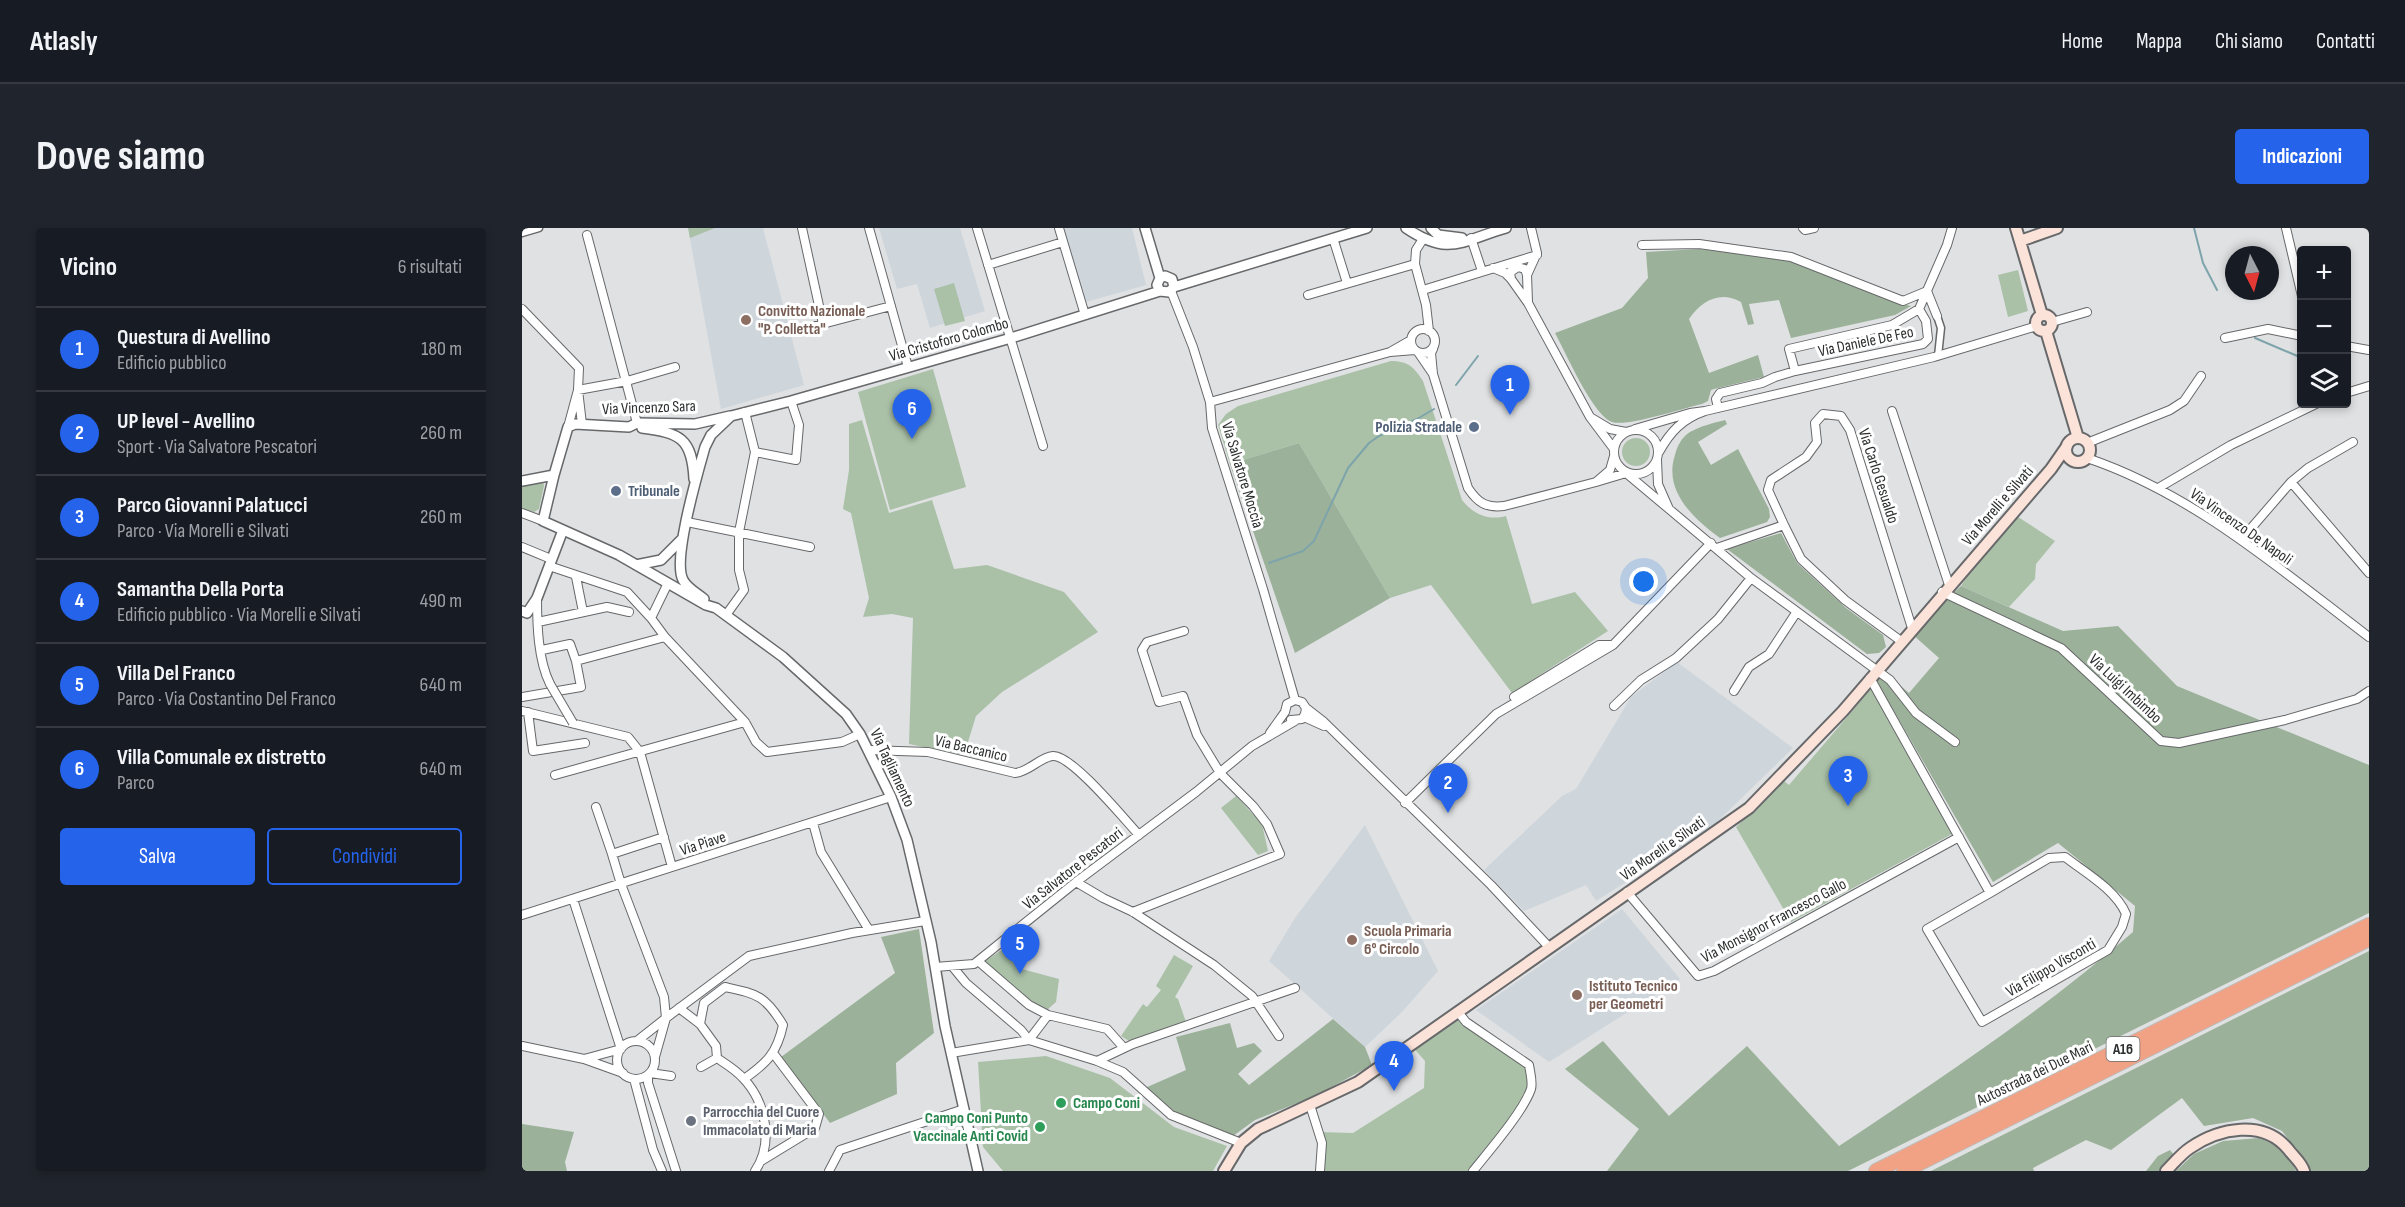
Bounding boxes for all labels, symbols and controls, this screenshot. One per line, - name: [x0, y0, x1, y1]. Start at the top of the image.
- text: Atlasly: [30, 25, 98, 58]
- text: Home: [2062, 29, 2103, 54]
- text: Mappa: [2136, 29, 2182, 54]
- text: Chi siamo: [2215, 29, 2283, 54]
- text: Contatti: [2316, 29, 2375, 54]
- button: Indicazioni: [2235, 129, 2369, 184]
- text: Dove siamo: [36, 131, 205, 182]
- north arrow: [2225, 246, 2279, 300]
- map controls: [2297, 246, 2351, 408]
- button: +: [2297, 246, 2351, 300]
- text: Vicino: [60, 252, 117, 283]
- text: 6 risultati: [398, 255, 462, 279]
- button: −: [2297, 300, 2351, 354]
- place label: Convitto Nazionale "P. Colletta": [758, 302, 865, 339]
- marker: Convitto Nazionale "P. Colletta": [739, 313, 753, 327]
- street label: Via Cristoforo Colombo: [887, 314, 1011, 366]
- street label: Via Daniele De Feo: [1817, 323, 1915, 361]
- text: Questura di Avellino: [117, 324, 271, 351]
- text: 1: [76, 337, 83, 361]
- text: 180 m: [421, 337, 462, 361]
- text: Edificio pubblico: [117, 351, 226, 375]
- button: layers: [2297, 354, 2351, 408]
- pin: 1: [1490, 366, 1530, 415]
- pin: 6: [892, 390, 932, 439]
- street label: Via Vincenzo Sara: [602, 397, 696, 419]
- text: UP level - Avellino: [117, 408, 255, 435]
- place label: Polizia Stradale: [1375, 418, 1462, 437]
- street label: Via Salvatore Moccia: [1217, 420, 1267, 530]
- marker: Polizia Stradale: [1467, 420, 1481, 434]
- text: 2: [75, 421, 84, 445]
- text: 260 m: [420, 421, 462, 445]
- street label: Via Carlo Gesualdo: [1854, 426, 1902, 526]
- text: Sport · Via Salvatore Pescatori: [117, 435, 317, 459]
- street label: Via Morelli e Silvati: [1958, 462, 2038, 550]
- place label: Tribunale: [628, 482, 680, 501]
- marker: Tribunale: [609, 484, 623, 498]
- street label: Via Vincenzo De Napoli: [2186, 485, 2296, 569]
- text: Parco Giovanni Palatucci: [117, 492, 307, 519]
- text: 3: [75, 505, 84, 529]
- text: 260 m: [420, 505, 462, 529]
- text: Parco · Via Morelli e Silvati: [117, 519, 289, 543]
- your location: [1629, 567, 1658, 596]
- text: Samantha Della Porta: [117, 576, 284, 603]
- text: 4: [75, 589, 84, 613]
- text: 490 m: [420, 589, 462, 613]
- text: Edificio pubblico · Via Morelli e Silvati: [117, 603, 361, 627]
- street label: Via Luigi Imbimbo: [2084, 650, 2166, 728]
- text: Villa Del Franco: [117, 660, 235, 687]
- text: 5: [75, 673, 84, 697]
- text: 640 m: [420, 673, 462, 697]
- text: Parco · Via Costantino Del Franco: [117, 687, 336, 711]
- street label: Via Tagliamento: [866, 726, 918, 810]
- street label: Via Baccanico: [933, 731, 1009, 767]
- text: Villa Comunale ex distretto: [117, 744, 326, 771]
- pin: 3: [1828, 756, 1868, 806]
- text: 6: [75, 757, 84, 781]
- text: 640 m: [420, 757, 462, 781]
- pin: 2: [1428, 764, 1468, 813]
- text: Parco: [117, 771, 155, 795]
- street label: Via Morelli e Silvati: [1617, 813, 1709, 885]
- street label: Via Salvatore Pescatori: [1019, 824, 1127, 914]
- button: Salva: [60, 828, 255, 885]
- button: Condividi: [267, 828, 462, 885]
- street label: Via Piave: [678, 828, 728, 860]
- street label: Via Monsignor Francesco Gallo: [1698, 875, 1850, 967]
- place label: Scuola Primaria 6° Circolo: [1364, 922, 1452, 959]
- pin: 5: [1000, 924, 1040, 974]
- marker: Scuola Primaria 6° Circolo: [1345, 933, 1359, 947]
- street label: Via Filippo Visconti: [2003, 935, 2099, 1001]
- place label: Istituto Tecnico per Geometri: [1589, 977, 1678, 1014]
- marker: Istituto Tecnico per Geometri: [1570, 988, 1584, 1002]
- road number: A16: [2106, 1037, 2140, 1061]
- street label: Autostrada dei Due Mari: [1973, 1038, 2096, 1111]
- pin: 4: [1374, 1042, 1414, 1091]
- place label: Campo Coni: [1073, 1094, 1140, 1113]
- marker: Campo Coni: [1054, 1096, 1068, 1110]
- place label: Parrocchia del Cuore Immacolato di Maria: [703, 1103, 820, 1140]
- place label: Campo Coni Punto Vaccinale Anti Covid: [913, 1109, 1028, 1146]
- marker: Parrocchia del Cuore Immacolato di Maria: [684, 1114, 698, 1128]
- marker: Campo Coni Punto Vaccinale Anti Covid: [1033, 1120, 1047, 1134]

